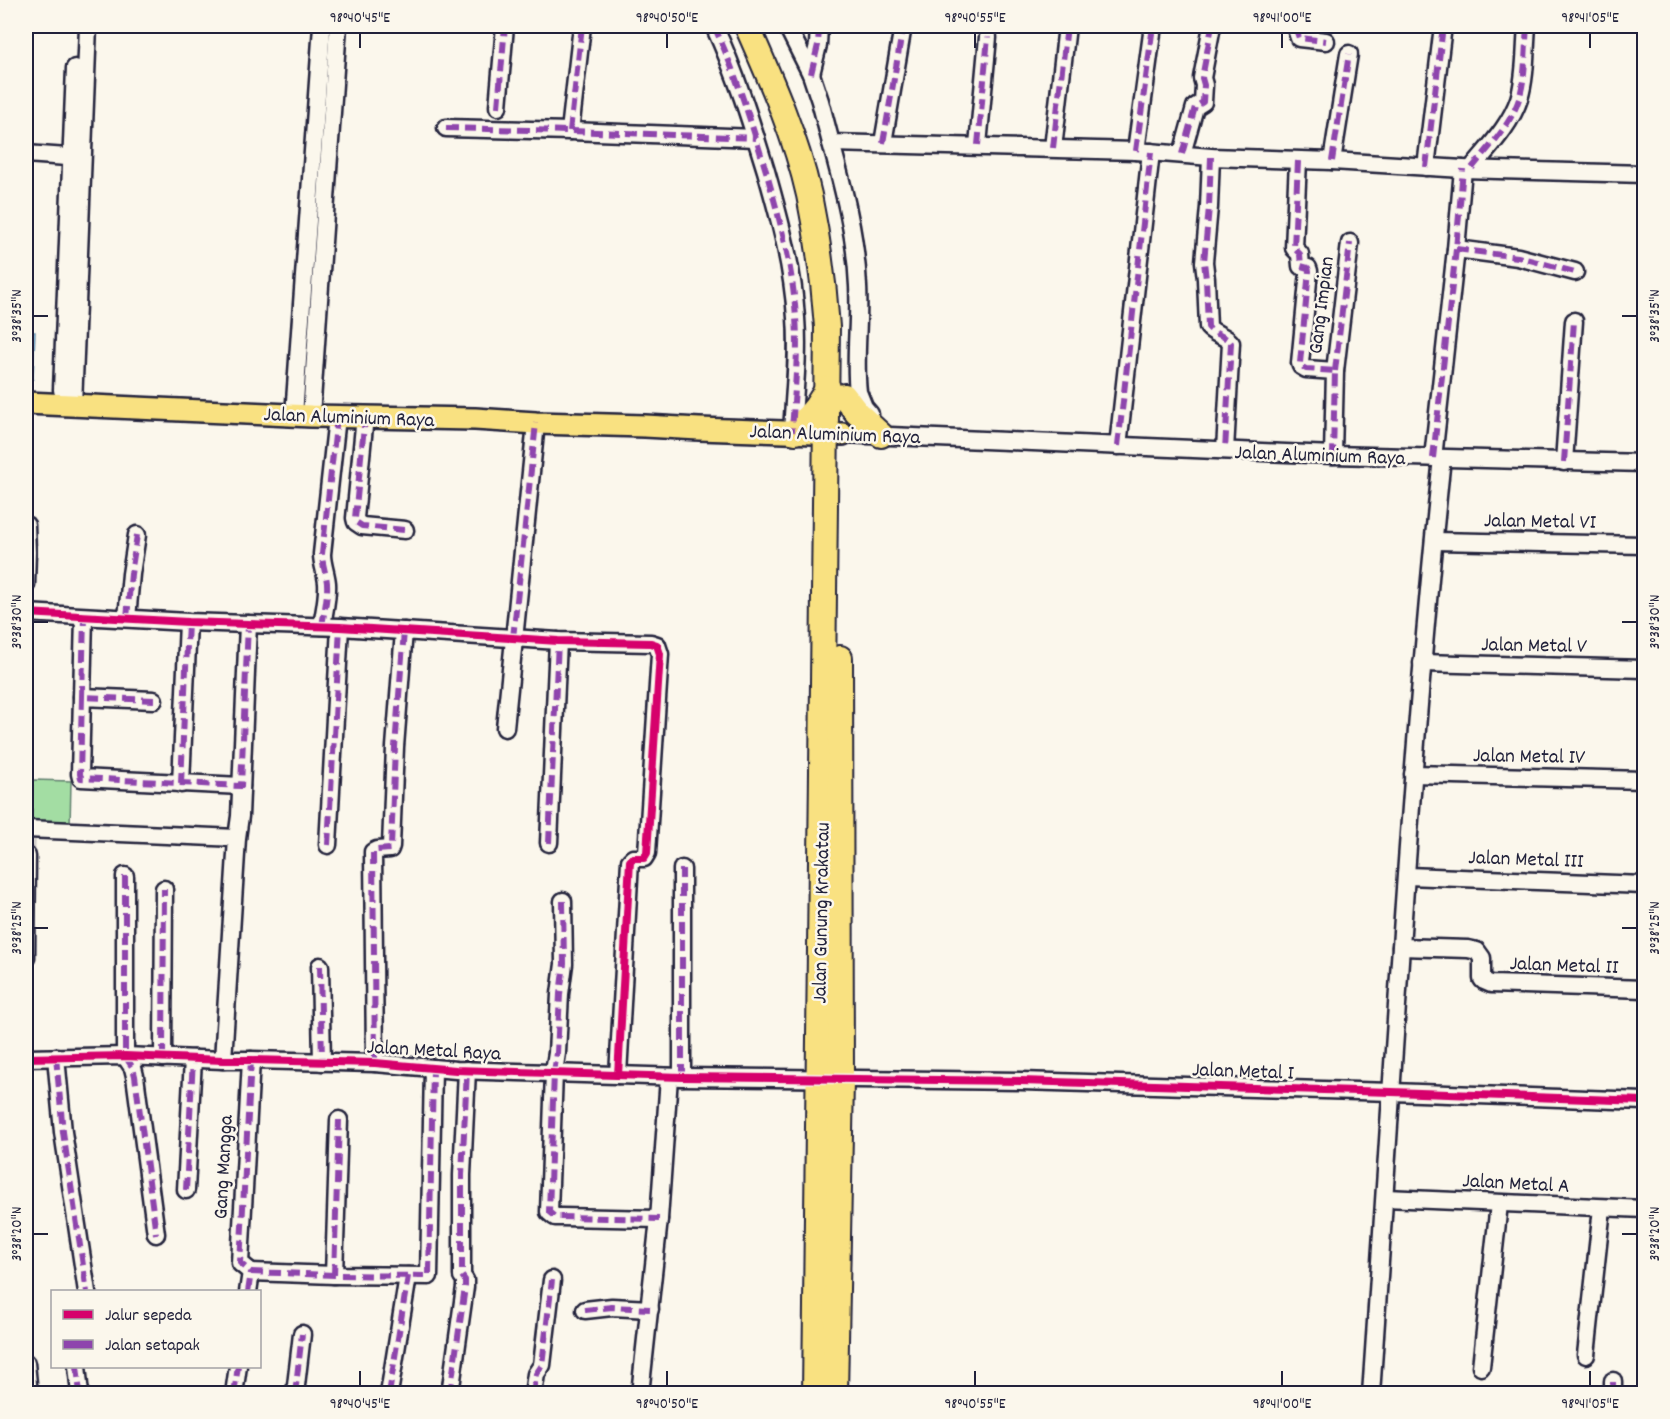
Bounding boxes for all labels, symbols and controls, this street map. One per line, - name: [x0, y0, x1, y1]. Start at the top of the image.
- text: 98°40'45"E: [330, 8, 390, 30]
- text: 98°40'50"E: [636, 8, 698, 30]
- text: 98°40'55"E: [944, 8, 1006, 30]
- text: 98°41'00"E: [1253, 8, 1312, 30]
- text: 98°41'05"E: [1561, 8, 1619, 30]
- street label: Gang Impian: [1302, 255, 1344, 356]
- text: 3°38'35"N: [7, 289, 29, 343]
- text: 3°38'35"N: [1645, 289, 1667, 343]
- street label: Jalan Aluminium Raya: [263, 401, 436, 437]
- street label: Jalan Aluminium Raya: [749, 418, 922, 454]
- street label: Jalan Aluminium Raya: [1234, 439, 1407, 475]
- street label: Jalan Metal VI: [1483, 507, 1597, 539]
- text: 3°38'30"N: [7, 595, 29, 649]
- text: 3°38'30"N: [1645, 595, 1667, 649]
- street label: Jalan Metal V: [1481, 631, 1587, 663]
- street label: Jalan Metal IV: [1472, 742, 1585, 774]
- street label: Jalan Gunung Krakatau: [806, 822, 840, 1004]
- street label: Jalan Metal III: [1468, 844, 1585, 878]
- text: 3°38'25"N: [7, 901, 29, 955]
- text: 3°38'25"N: [1645, 901, 1667, 955]
- street label: Jalan Metal II: [1509, 950, 1619, 984]
- street label: Jalan Metal Raya: [366, 1034, 503, 1071]
- street label: Jalan Metal I: [1191, 1056, 1295, 1090]
- street label: Gang Mangga: [207, 1113, 243, 1220]
- street label: Jalan Metal A: [1461, 1167, 1570, 1203]
- text: 3°38'20"N: [7, 1207, 29, 1261]
- text: 3°38'20"N: [1645, 1207, 1667, 1261]
- legend: [51, 1290, 261, 1368]
- text: Jalur sepeda: [105, 1304, 192, 1329]
- text: Jalan setapak: [105, 1334, 200, 1359]
- text: 98°40'45"E: [330, 1394, 390, 1416]
- text: 98°40'50"E: [636, 1394, 698, 1416]
- text: 98°40'55"E: [944, 1394, 1006, 1416]
- text: 98°41'00"E: [1253, 1394, 1312, 1416]
- text: 98°41'05"E: [1561, 1394, 1619, 1416]

